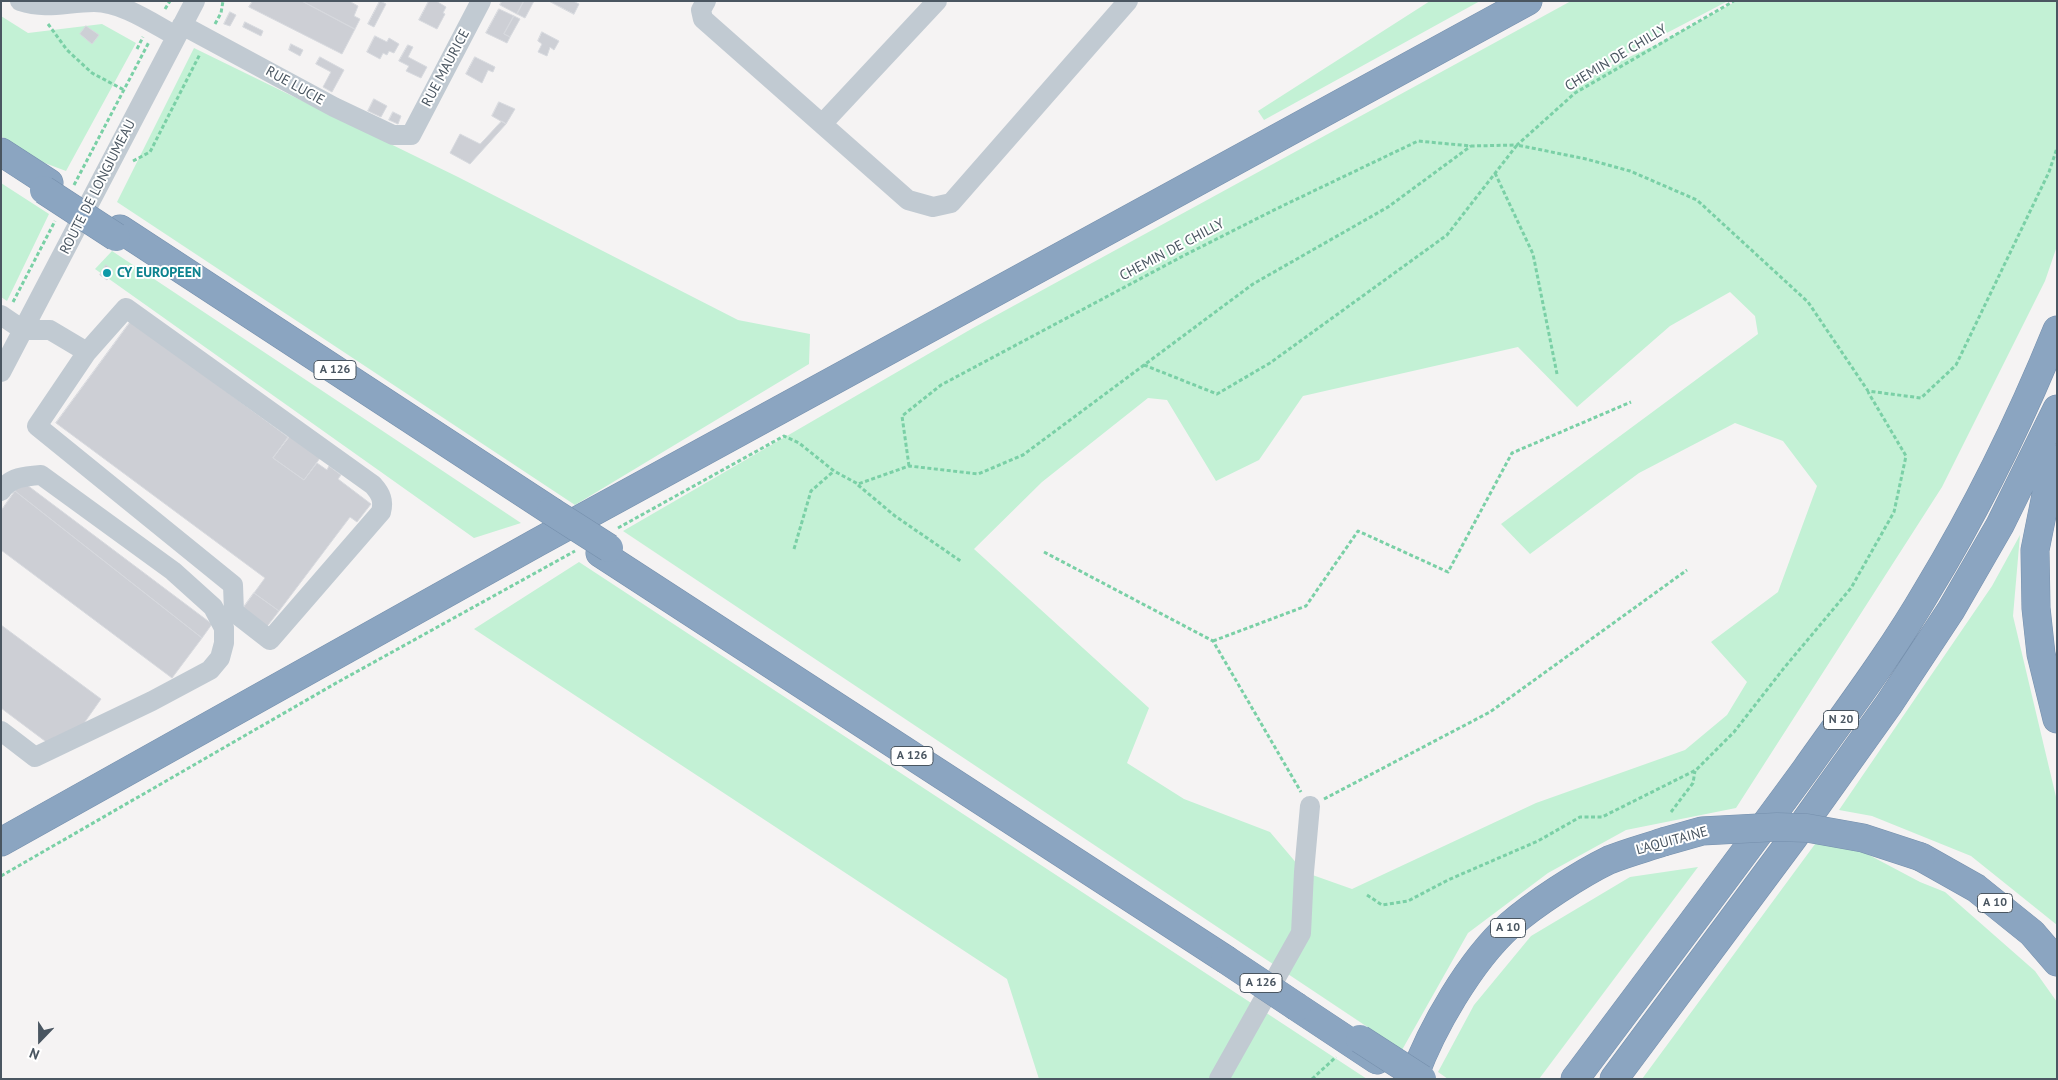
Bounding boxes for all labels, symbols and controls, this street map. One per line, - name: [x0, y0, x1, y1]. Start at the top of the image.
- street label: CHEMIN DE CHILLY: [1562, 21, 1670, 95]
- street label: RUE MAURICE: [419, 27, 473, 109]
- street label: RUE LUCIE: [263, 63, 327, 109]
- street label: ROUTE DE LONGJUMEAU: [57, 117, 139, 257]
- street label: CHEMIN DE CHILLY: [1117, 215, 1227, 285]
- place label: CY EUROPEEN: [117, 265, 201, 281]
- marker: CY EUROPEEN: [101, 267, 113, 279]
- road number: A 126: [314, 360, 356, 380]
- road number: N 20: [1824, 710, 1858, 730]
- road number: A 126: [891, 746, 933, 766]
- street label: L'AQUITAINE: [1634, 823, 1710, 859]
- road number: A 10: [1978, 894, 2012, 912]
- road number: A 10: [1490, 918, 1526, 938]
- road number: A 126: [1240, 974, 1282, 992]
- north arrow: [15, 1015, 65, 1065]
- text: N: [27, 1044, 42, 1064]

